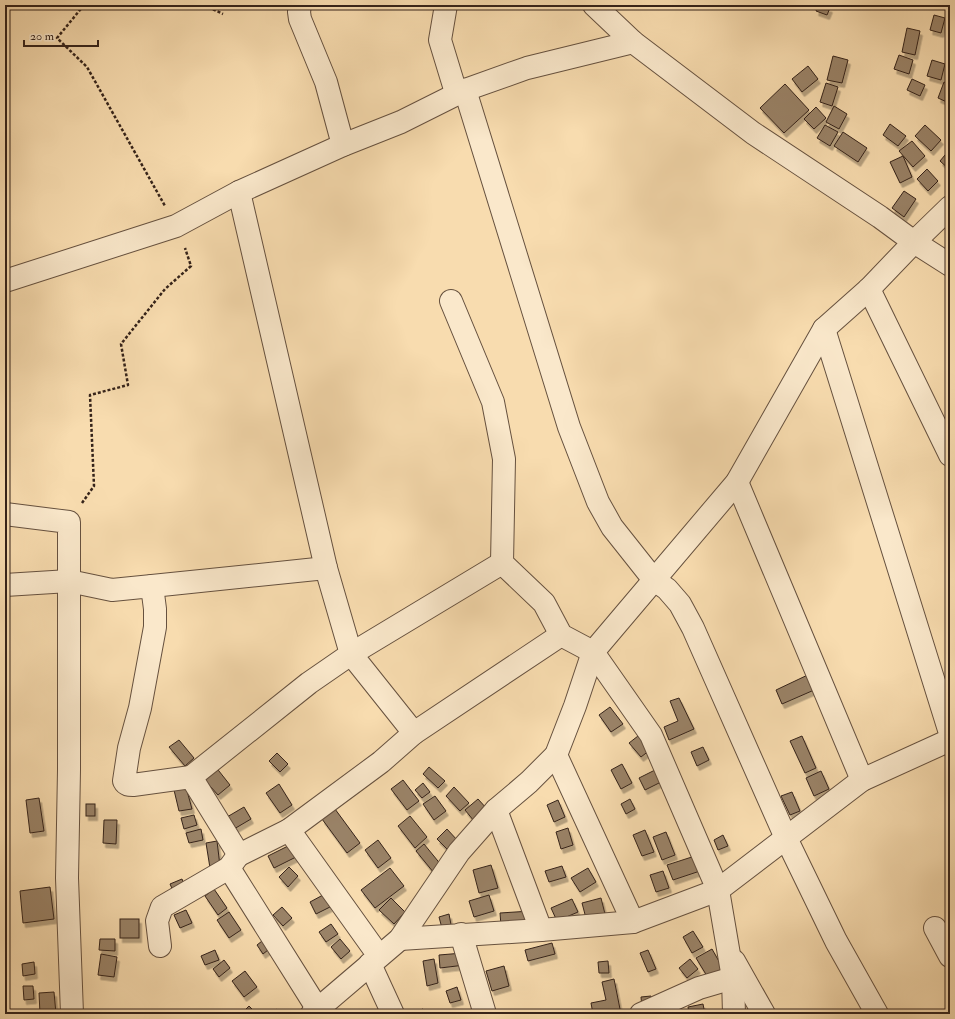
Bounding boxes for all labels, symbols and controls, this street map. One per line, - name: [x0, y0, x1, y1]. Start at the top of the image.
- scale bar: [24, 22, 98, 48]
- text: 20 m: [30, 29, 55, 44]

